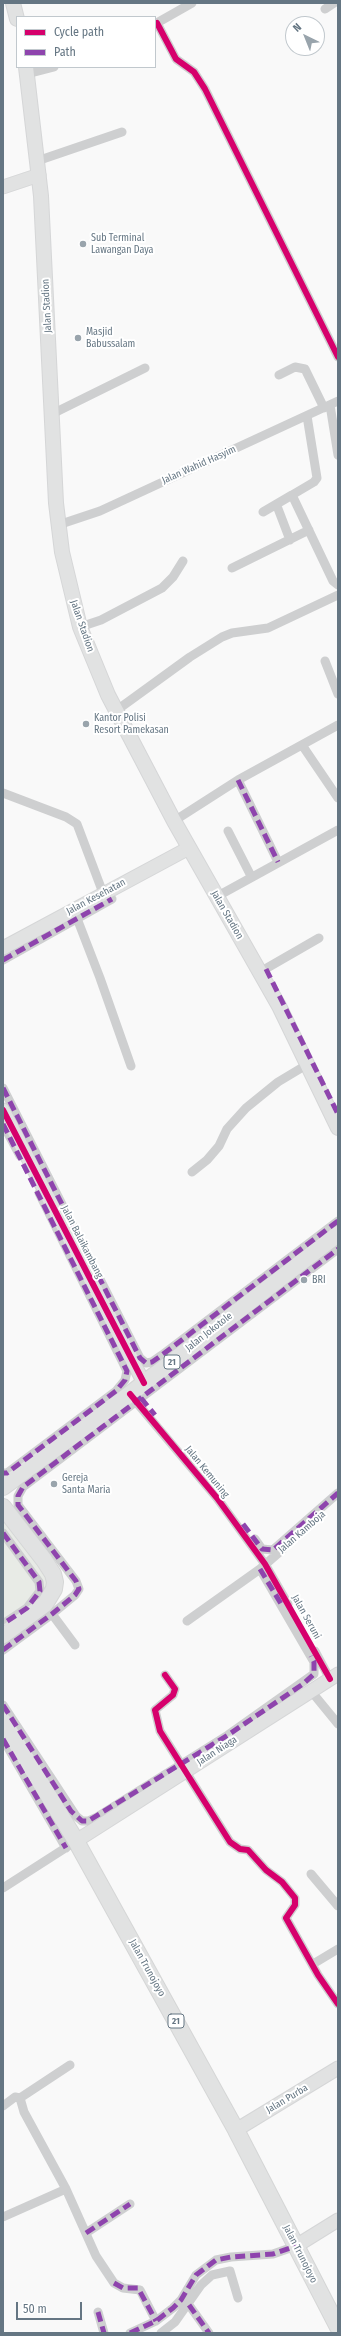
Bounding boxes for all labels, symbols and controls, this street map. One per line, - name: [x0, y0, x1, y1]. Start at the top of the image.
- legend: [16, 16, 156, 68]
- north arrow: [285, 16, 325, 56]
- text: N: [290, 21, 304, 35]
- text: Cycle path: [54, 25, 104, 39]
- text: Path: [54, 45, 76, 59]
- place label: Sub Terminal Lawangan Daya: [91, 232, 154, 256]
- marker: Sub Terminal Lawangan Daya: [78, 239, 88, 249]
- street label: Jalan Stadion: [40, 279, 54, 333]
- place label: Masjid Babussalam: [86, 326, 135, 350]
- marker: Masjid Babussalam: [73, 333, 83, 343]
- street label: Jalan Wahid Hasyim: [160, 443, 238, 487]
- street label: Jalan Stadion: [68, 598, 96, 654]
- place label: Kantor Polisi Resort Pamekasan: [94, 712, 169, 736]
- marker: Kantor Polisi Resort Pamekasan: [81, 719, 91, 729]
- street label: Jalan Kesehatan: [64, 876, 128, 918]
- street label: Jalan Stadion: [208, 889, 246, 941]
- street label: Jalan Balaikambang: [58, 1204, 106, 1280]
- place label: BRI: [312, 1274, 326, 1286]
- marker: BRI: [299, 1275, 309, 1285]
- street label: Jalan Jokotole: [183, 1310, 235, 1354]
- road number: 21: [164, 1355, 180, 1369]
- street label: Jalan Kemuning: [182, 1444, 232, 1500]
- place label: Gereja Santa Maria: [62, 1472, 110, 1496]
- marker: Gereja Santa Maria: [49, 1479, 59, 1489]
- street label: Jalan Kamboja: [276, 1508, 328, 1556]
- street label: Jalan Seruni: [289, 1593, 323, 1641]
- street label: Jalan Niaga: [195, 1734, 239, 1768]
- street label: Jalan Trunojoyo: [126, 1937, 168, 1999]
- road number: 21: [168, 2014, 184, 2028]
- street label: Jalan Purba: [264, 2082, 310, 2116]
- street label: Jalan Trunojoyo: [280, 2223, 320, 2285]
- scale bar: [18, 2294, 84, 2320]
- text: 50 m: [23, 2302, 47, 2316]

